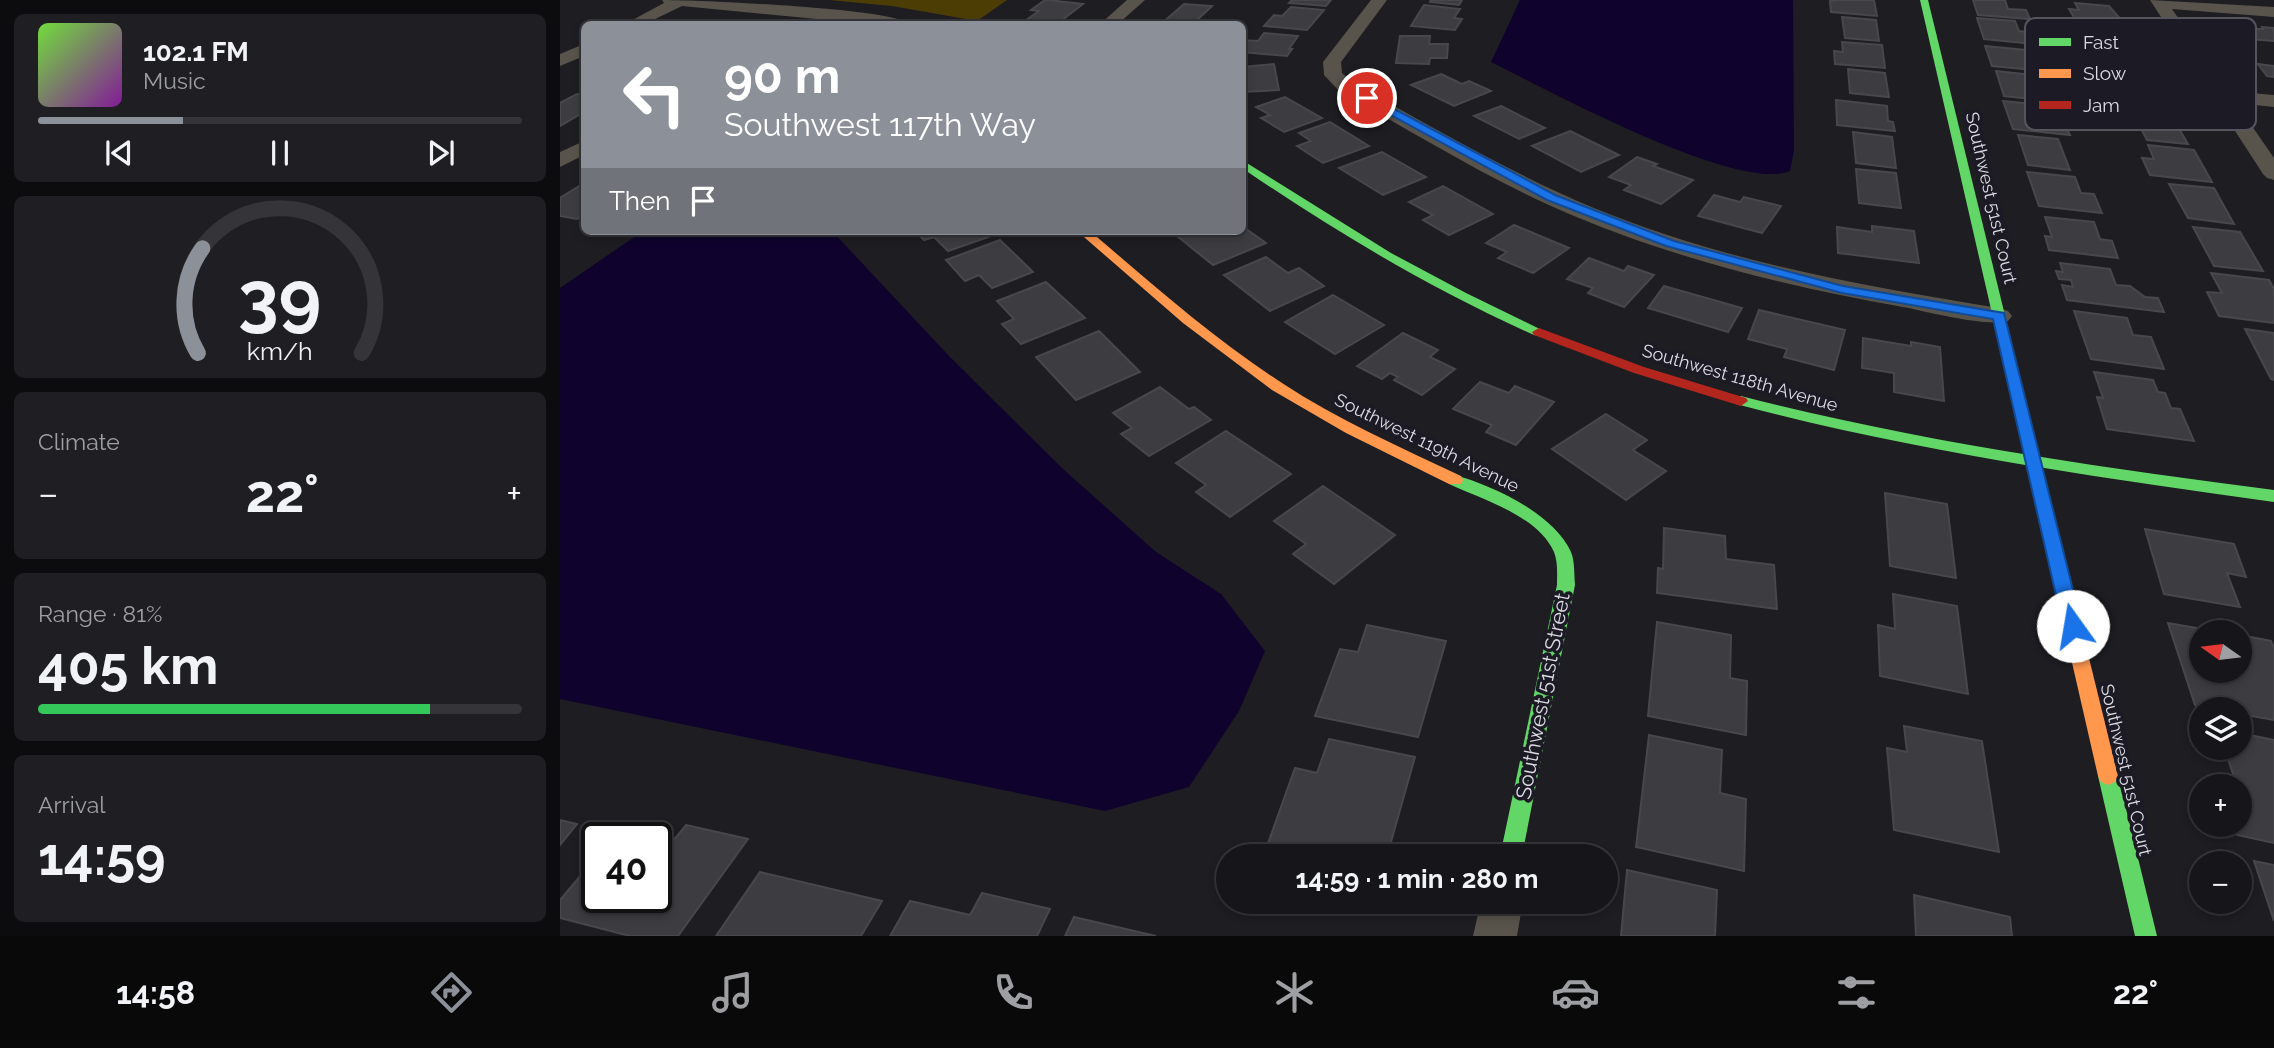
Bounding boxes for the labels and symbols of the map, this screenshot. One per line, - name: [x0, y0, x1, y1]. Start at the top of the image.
- legend: [2025, 18, 2256, 130]
- text: Fast: [2083, 31, 2119, 53]
- text: Slow: [2083, 62, 2127, 84]
- pin: [1337, 68, 1397, 128]
- text: Jam: [2083, 94, 2120, 116]
- street label: Southwest 51st Court: [1961, 110, 2021, 286]
- street label: Southwest 118th Avenue: [1640, 340, 1841, 416]
- street label: Southwest 119th Avenue: [1332, 389, 1523, 497]
- position arrow: [2036, 589, 2110, 663]
- street label: Southwest 51st Street: [1510, 591, 1575, 801]
- north arrow: [2189, 620, 2252, 682]
- street label: Southwest 51st Court: [2096, 682, 2156, 858]
- speed limit sign: 40: [581, 822, 672, 913]

